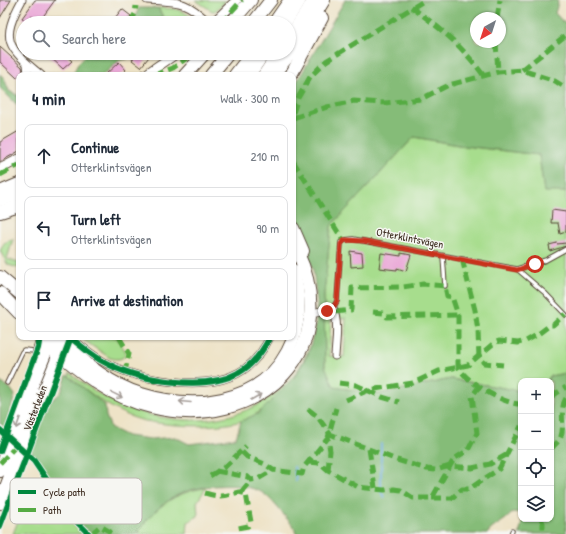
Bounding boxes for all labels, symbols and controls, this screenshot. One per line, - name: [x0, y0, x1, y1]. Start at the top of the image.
- north arrow: [470, 12, 506, 48]
- search box: [16, 16, 296, 60]
- icon: search: [30, 27, 52, 49]
- text: Search here: [62, 28, 126, 49]
- text: 4 min: [32, 87, 65, 110]
- text: Walk · 300 m: [220, 89, 280, 107]
- text: Continue: [71, 137, 119, 158]
- icon: ahead: [33, 145, 55, 167]
- text: 210 m: [251, 147, 279, 165]
- text: Otterklintsvägen: [71, 158, 152, 176]
- text: Turn left: [71, 209, 121, 230]
- icon: left: [33, 217, 55, 239]
- text: 90 m: [257, 219, 279, 237]
- street label: Otterklintsvägen: [375, 225, 445, 251]
- text: Otterklintsvägen: [71, 230, 152, 248]
- route start: [526, 255, 544, 273]
- icon: arrive: [33, 289, 55, 311]
- text: Arrive at destination: [71, 290, 183, 311]
- route end: [318, 302, 336, 320]
- map controls: [518, 378, 554, 522]
- button: +: [518, 378, 554, 414]
- street label: Västerleden: [20, 383, 50, 433]
- one-way arrow: [111, 392, 123, 399]
- one-way arrow: [250, 393, 262, 401]
- one-way arrow: [179, 398, 192, 405]
- button: −: [518, 414, 554, 450]
- one-way arrow: [14, 417, 22, 429]
- button: locate: [518, 450, 554, 486]
- legend: [10, 478, 142, 524]
- text: Cycle path: [43, 485, 86, 499]
- button: layers: [518, 486, 554, 522]
- text: Path: [43, 503, 61, 517]

